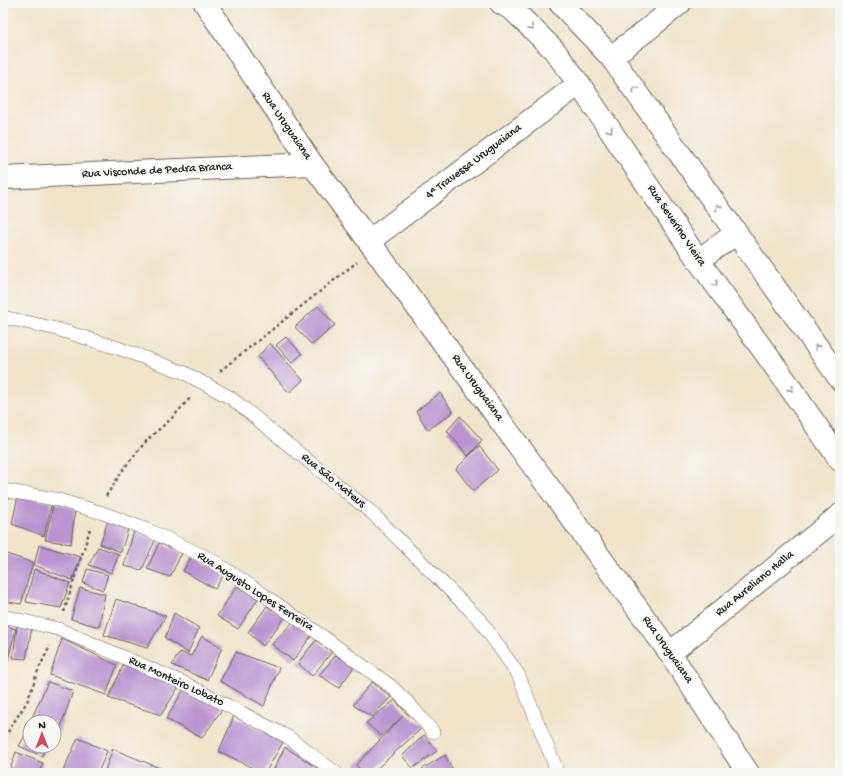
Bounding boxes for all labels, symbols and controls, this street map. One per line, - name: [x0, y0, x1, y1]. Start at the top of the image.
- one-way arrow: [526, 23, 534, 31]
- one-way arrow: [633, 87, 640, 94]
- street label: Rua Uruguaiana: [258, 89, 314, 163]
- street label: 4ª Travessa Uruguaiana: [423, 121, 525, 203]
- one-way arrow: [605, 126, 612, 133]
- street label: Rua Visconde de Pedra Branca: [82, 160, 233, 182]
- street label: Rua Severino Vieira: [644, 183, 709, 270]
- one-way arrow: [716, 204, 723, 211]
- one-way arrow: [711, 279, 718, 286]
- one-way arrow: [815, 344, 822, 351]
- street label: Rua Uruguaiana: [448, 352, 506, 424]
- one-way arrow: [786, 385, 793, 392]
- street label: Rua São Mateus: [298, 451, 368, 512]
- street label: Rua Aureliano Halla: [713, 548, 797, 620]
- street label: Rua Augusto Lopes Ferreira: [194, 549, 316, 635]
- street label: Rua Uruguaiana: [639, 614, 696, 687]
- street label: Rua Monteiro Lobato: [126, 654, 226, 710]
- north arrow: [22, 714, 62, 754]
- text: N: [38, 720, 46, 732]

